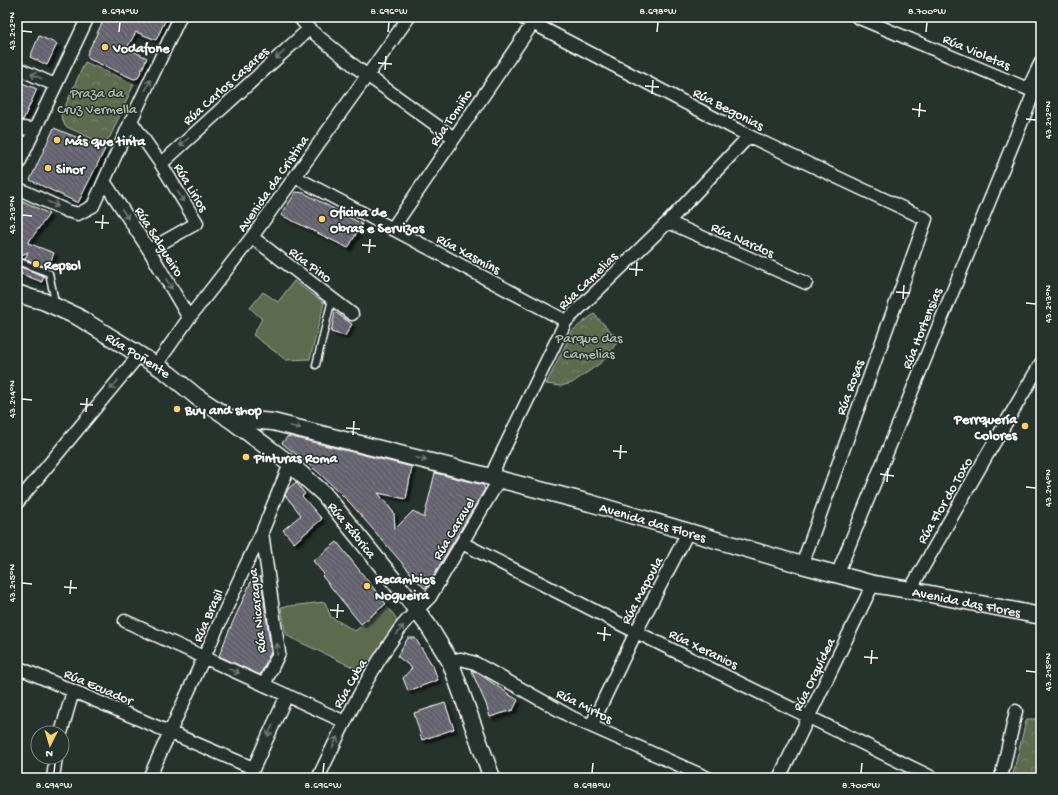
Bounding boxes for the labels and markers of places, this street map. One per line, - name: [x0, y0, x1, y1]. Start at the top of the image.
- place label: Vodafone: [112, 41, 170, 58]
- marker: Vodafone: [100, 42, 110, 52]
- place label: Más que tinta: [65, 134, 147, 151]
- marker: Más que tinta: [52, 135, 62, 145]
- place label: Sinor: [56, 162, 86, 179]
- marker: Sinor: [43, 163, 53, 173]
- place label: Oficina de Obras e Servizos: [330, 205, 425, 238]
- marker: Oficina de Obras e Servizos: [317, 214, 327, 224]
- place label: Repsol: [43, 258, 81, 275]
- marker: Repsol: [31, 259, 41, 269]
- place label: Buy and shop: [184, 403, 262, 420]
- marker: Buy and shop: [172, 404, 182, 414]
- place label: Perrquería Colores: [953, 412, 1018, 445]
- marker: Perrquería Colores: [1020, 421, 1030, 431]
- place label: Pinturas Roma: [253, 451, 338, 468]
- marker: Pinturas Roma: [241, 452, 251, 462]
- place label: Recambios Nogueira: [374, 572, 436, 605]
- marker: Recambios Nogueira: [362, 581, 372, 591]

